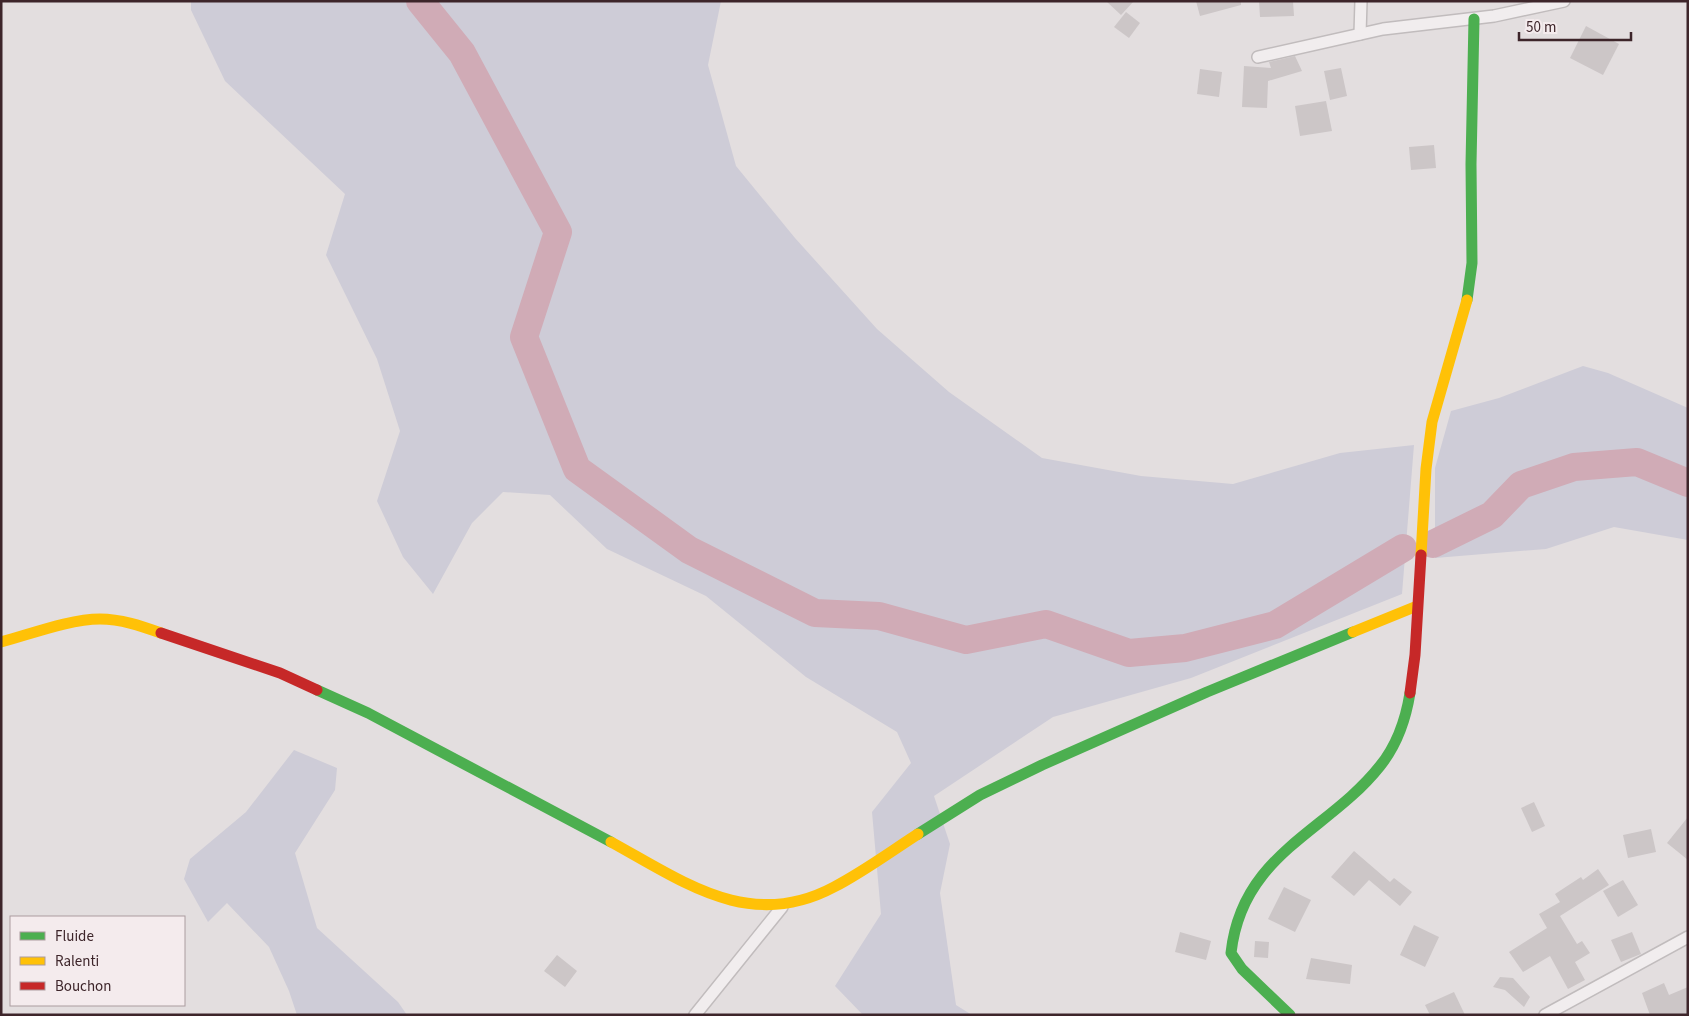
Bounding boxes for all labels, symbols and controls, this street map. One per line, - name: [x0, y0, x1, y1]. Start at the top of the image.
- scale bar: [1519, 10, 1632, 42]
- text: 50 m: [1526, 17, 1556, 38]
- legend: [10, 916, 185, 1006]
- text: Fluide: [55, 926, 94, 947]
- text: Ralenti: [55, 951, 99, 972]
- text: Bouchon: [55, 976, 111, 997]

